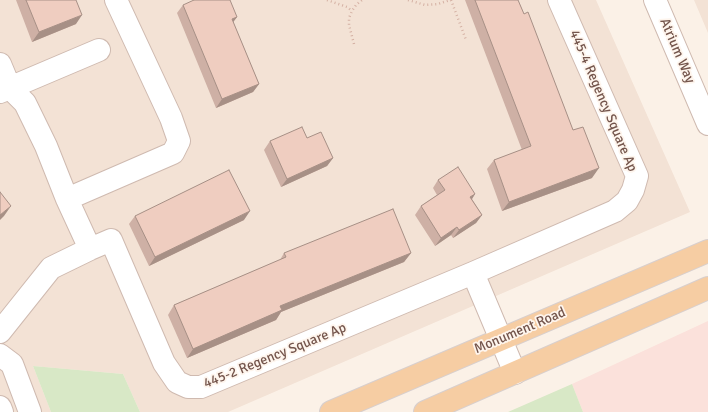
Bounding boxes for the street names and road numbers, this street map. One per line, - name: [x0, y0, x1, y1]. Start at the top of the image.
- street label: Atrium Way: [656, 16, 698, 86]
- street label: 445-4 Regency Square Ap: [565, 27, 641, 175]
- street label: Monument Road: [472, 304, 568, 358]
- street label: 445-2 Regency Square Ap: [201, 320, 349, 392]

